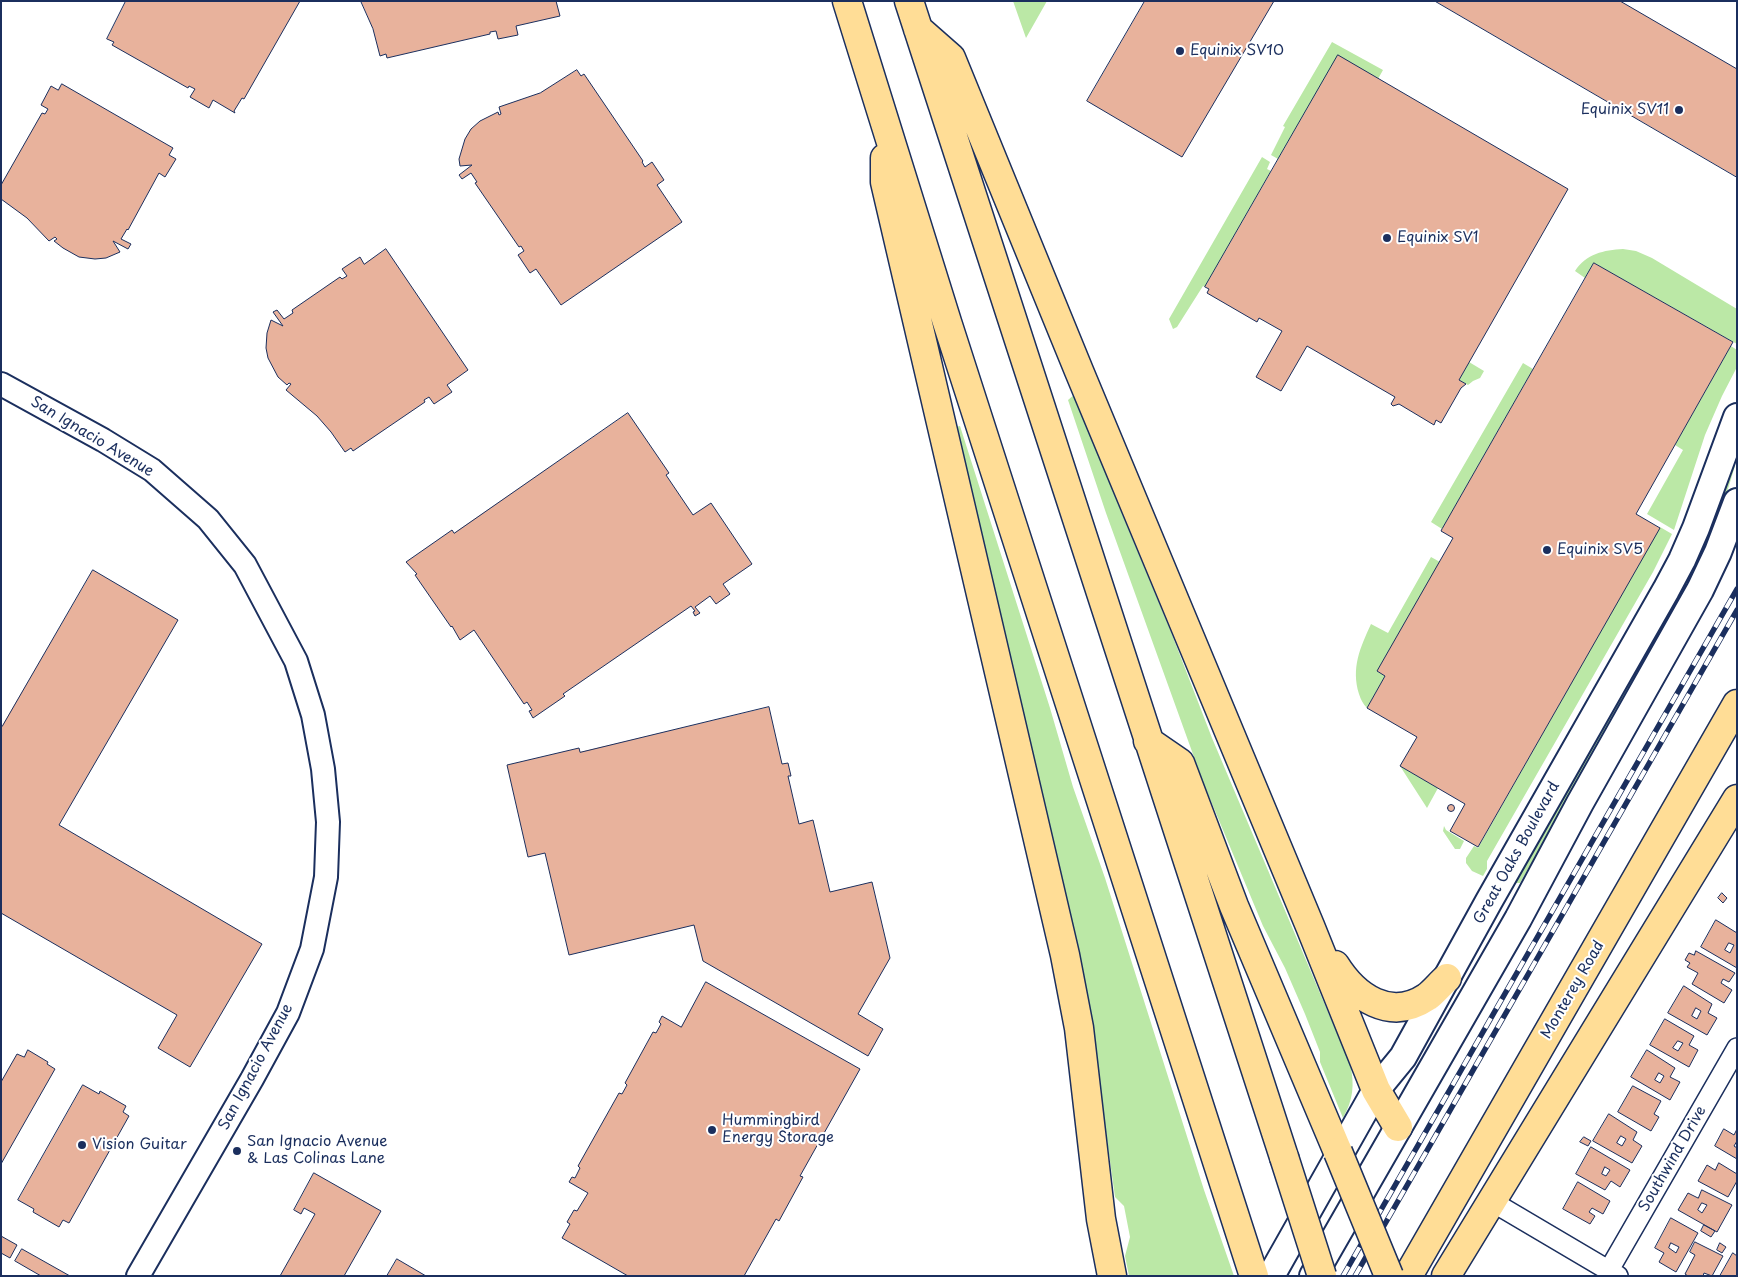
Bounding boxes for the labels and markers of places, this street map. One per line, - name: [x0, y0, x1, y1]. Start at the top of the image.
- place label: Equinix SV10: [1190, 42, 1284, 60]
- marker: Equinix SV10: [1174, 45, 1186, 57]
- place label: Equinix SV11: [1581, 101, 1669, 119]
- marker: Equinix SV11: [1673, 104, 1685, 116]
- place label: Equinix SV1: [1397, 229, 1478, 247]
- marker: Equinix SV1: [1381, 232, 1393, 244]
- place label: Equinix SV5: [1557, 541, 1643, 559]
- marker: Equinix SV5: [1541, 544, 1553, 556]
- place label: Hummingbird Energy Storage: [722, 1112, 834, 1147]
- marker: Hummingbird Energy Storage: [706, 1124, 718, 1136]
- place label: San Ignacio Avenue & Las Colinas Lane: [247, 1133, 387, 1168]
- place label: Vision Guitar: [92, 1136, 187, 1154]
- marker: Vision Guitar: [76, 1139, 88, 1151]
- marker: San Ignacio Avenue & Las Colinas Lane: [231, 1145, 243, 1157]

